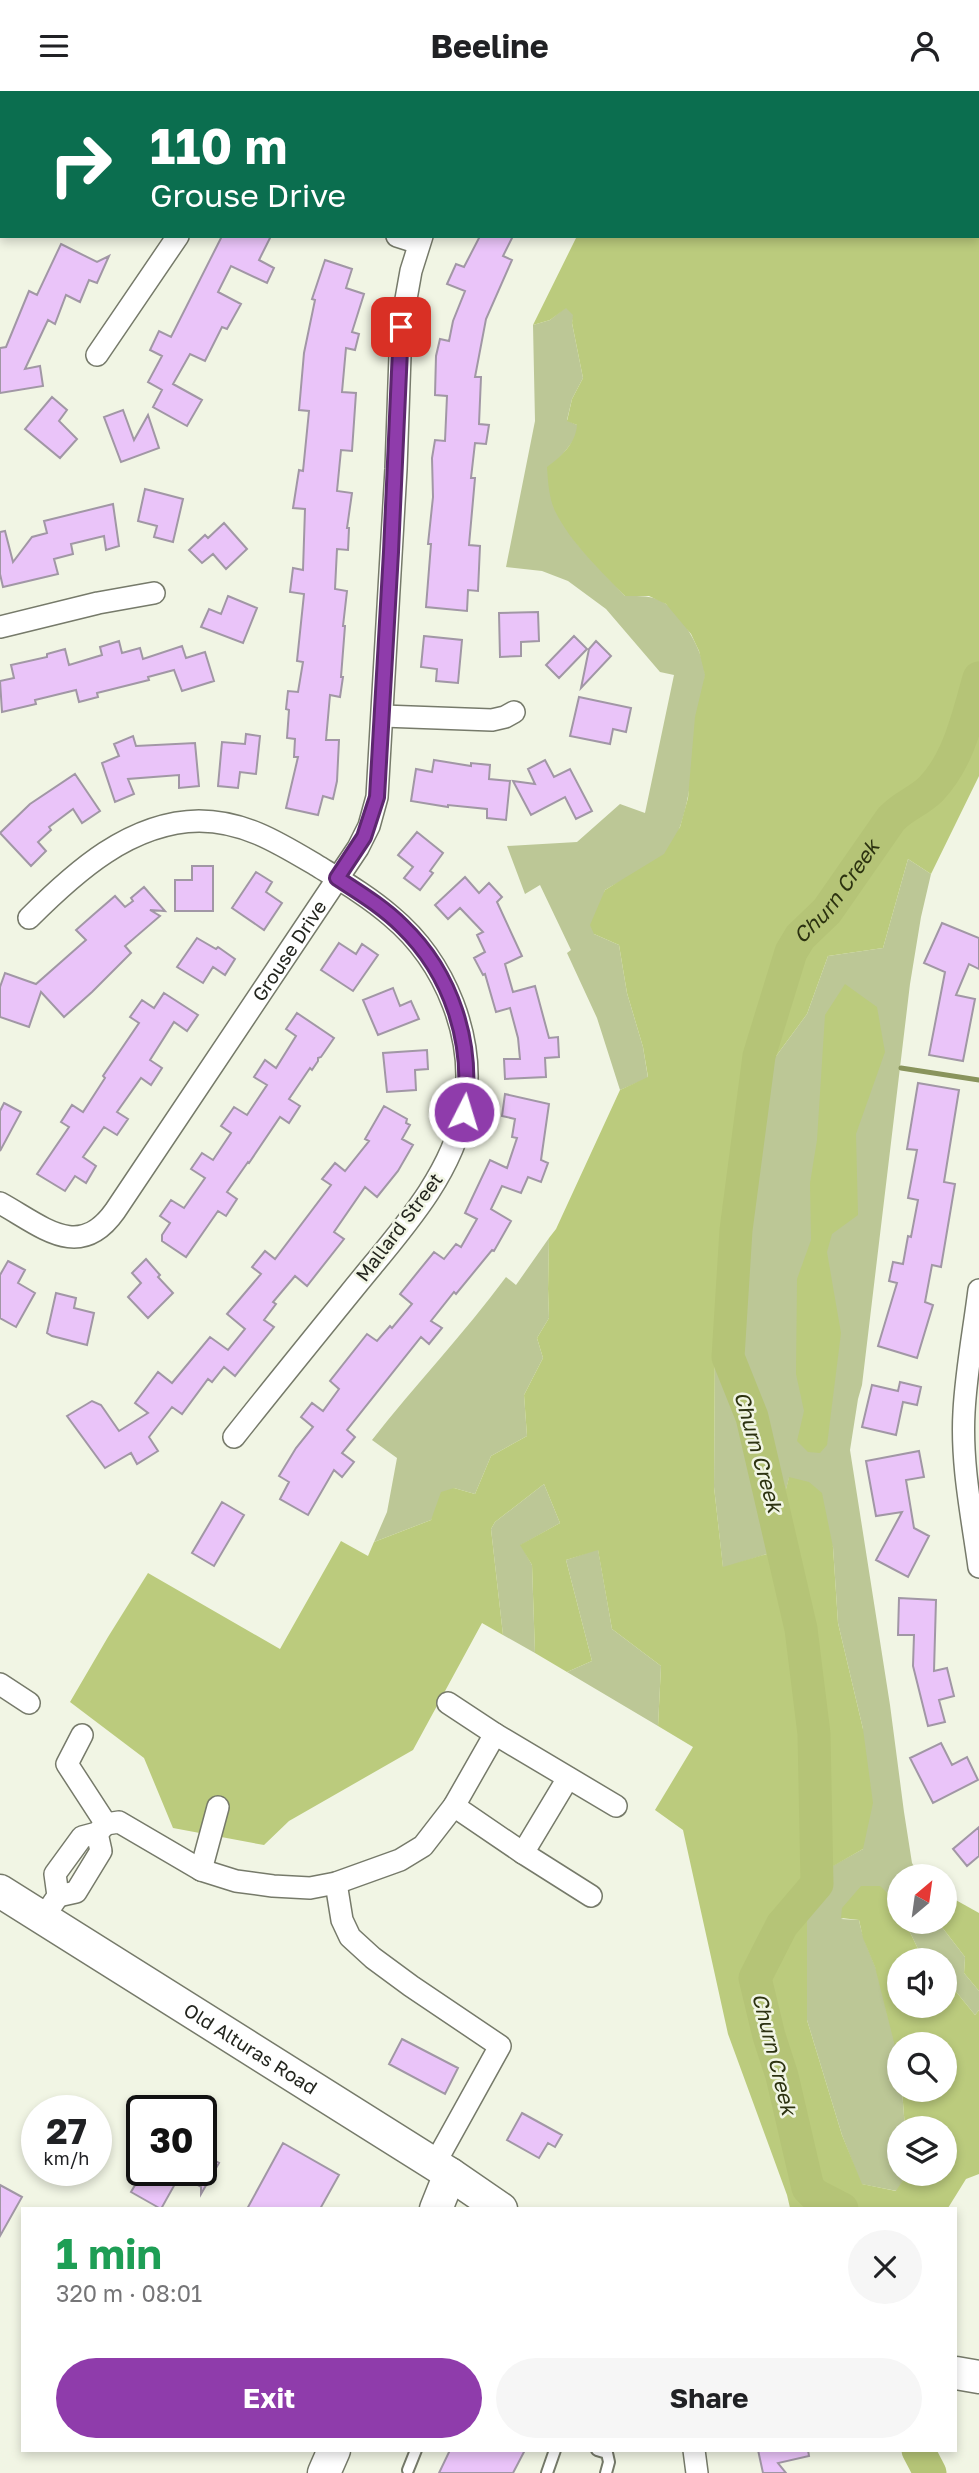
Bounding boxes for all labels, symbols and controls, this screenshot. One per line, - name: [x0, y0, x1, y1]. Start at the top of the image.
- icon: menu: [35, 27, 73, 65]
- text: Beeline: [430, 27, 549, 65]
- icon: person: [906, 27, 944, 65]
- text: 110 m: [150, 116, 287, 175]
- icon: right: [35, 119, 126, 210]
- text: Grouse Drive: [150, 176, 346, 214]
- pin: [371, 297, 431, 357]
- icon: arrive: [382, 308, 420, 346]
- water label: Churn Creek: [787, 833, 886, 948]
- street label: Grouse Drive: [247, 896, 331, 1005]
- position arrow: [427, 1075, 501, 1149]
- street label: Mallard Street: [350, 1168, 447, 1285]
- water label: Churn Creek: [729, 1388, 789, 1517]
- north arrow: [887, 1864, 957, 1934]
- map controls: [887, 1864, 957, 2186]
- button: sound: [887, 1948, 957, 2018]
- water label: Churn Creek: [747, 1990, 803, 2119]
- street label: Old Alturas Road: [180, 1998, 322, 2099]
- button: search: [887, 2032, 957, 2102]
- speed limit sign: 30: [126, 2095, 217, 2186]
- text: 27: [46, 2110, 87, 2152]
- button: layers: [887, 2116, 957, 2186]
- text: km/h: [44, 2147, 89, 2169]
- text: 1 min: [56, 2228, 162, 2278]
- button: close: [848, 2230, 922, 2304]
- text: 320 m · 08:01: [56, 2279, 202, 2307]
- button: Exit: [56, 2358, 482, 2438]
- button: Share: [496, 2358, 922, 2438]

